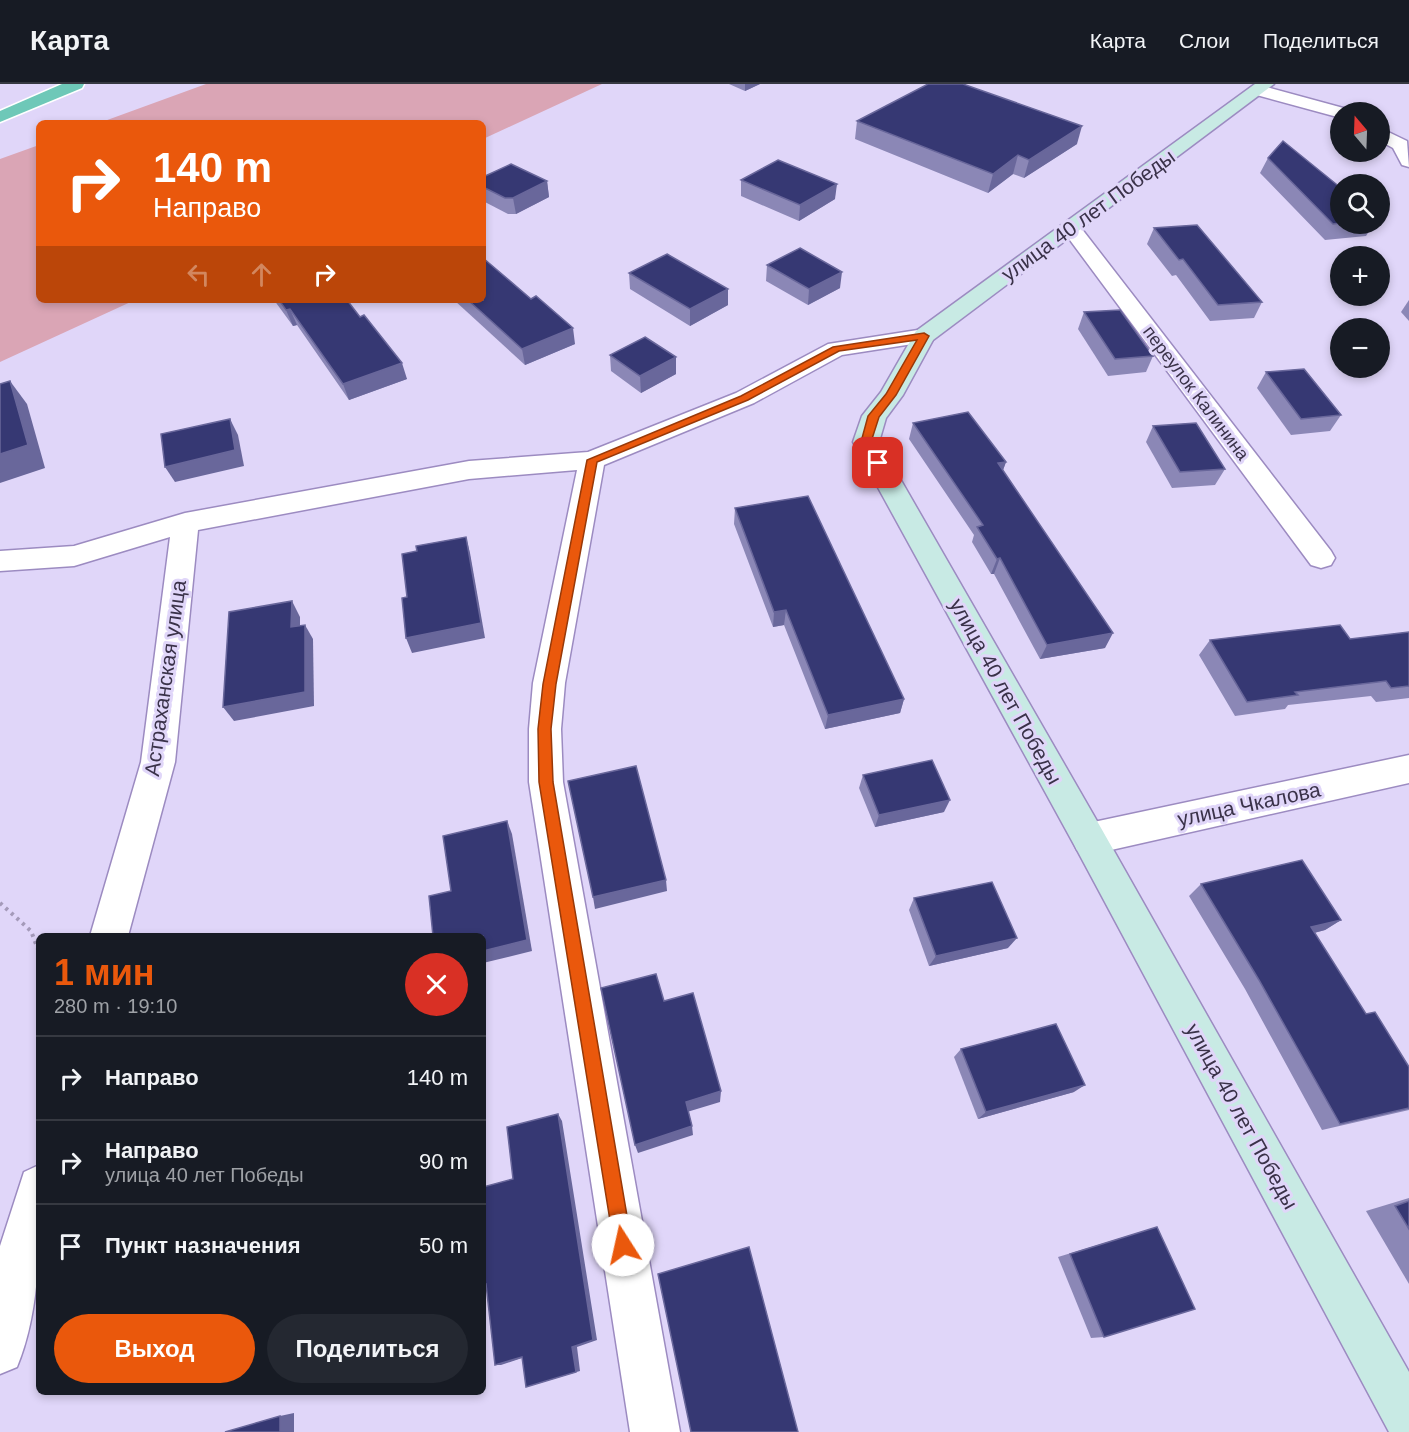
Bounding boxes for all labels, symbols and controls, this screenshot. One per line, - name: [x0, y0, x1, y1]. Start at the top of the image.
- text: Карта: [30, 25, 109, 56]
- text: Карта: [1090, 29, 1146, 52]
- text: Слои: [1179, 29, 1230, 52]
- text: Поделиться: [1263, 29, 1379, 52]
- north arrow: [1330, 102, 1390, 162]
- map controls: [1330, 102, 1390, 378]
- icon: right: [54, 144, 132, 222]
- text: 140 m: [153, 144, 272, 191]
- street label: улица 40 лет Победы: [997, 144, 1179, 286]
- button: search: [1330, 174, 1390, 234]
- text: Направо: [153, 193, 261, 223]
- button: +: [1330, 246, 1390, 306]
- icon: left: [182, 258, 215, 291]
- icon: ahead: [245, 258, 278, 291]
- icon: right: [308, 258, 341, 291]
- button: −: [1330, 318, 1390, 378]
- street label: переулок Калинина: [1139, 322, 1254, 465]
- pin: [852, 437, 903, 488]
- icon: arrive: [861, 446, 894, 479]
- street label: Астраханская улица: [140, 578, 190, 778]
- street label: улица 40 лет Победы: [945, 594, 1067, 788]
- street label: улица Чкалова: [1175, 778, 1323, 830]
- text: 1 мин: [54, 952, 155, 993]
- button: close: [405, 953, 468, 1016]
- text: 280 m · 19:10: [54, 995, 177, 1017]
- street label: улица 40 лет Победы: [1181, 1019, 1303, 1213]
- icon: right: [54, 1062, 87, 1095]
- text: Направо: [105, 1065, 199, 1090]
- text: 140 m: [407, 1065, 468, 1090]
- text: Направо: [105, 1138, 199, 1163]
- icon: right: [54, 1146, 87, 1179]
- text: 90 m: [419, 1149, 468, 1174]
- text: улица 40 лет Победы: [105, 1164, 304, 1186]
- position arrow: [591, 1213, 655, 1277]
- icon: arrive: [54, 1230, 87, 1263]
- text: Пункт назначения: [105, 1233, 301, 1258]
- text: 50 m: [419, 1233, 468, 1258]
- button: Выход: [54, 1314, 255, 1383]
- button: Поделиться: [267, 1314, 468, 1383]

